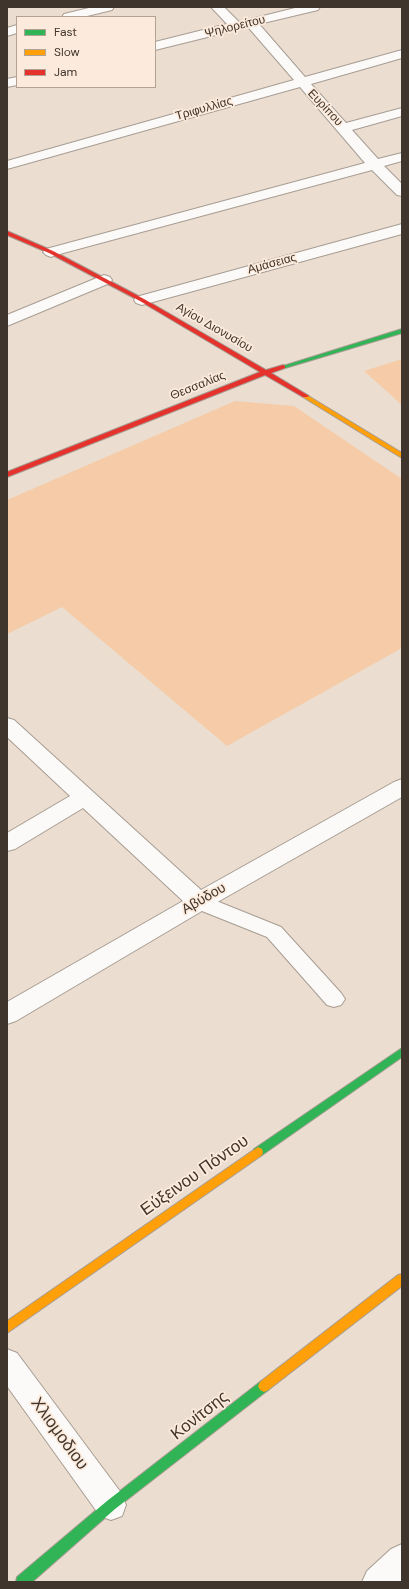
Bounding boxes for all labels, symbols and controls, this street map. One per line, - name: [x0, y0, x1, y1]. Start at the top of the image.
- street label: Ψηλορείτου: [203, 13, 267, 41]
- legend: [16, 16, 156, 88]
- text: Fast: [54, 24, 77, 40]
- text: Slow: [54, 44, 80, 60]
- text: Jam: [54, 64, 77, 80]
- street label: Ευρίπου: [304, 87, 346, 129]
- street label: Τριφυλλίας: [174, 94, 234, 124]
- street label: Αμάσειας: [246, 251, 298, 277]
- street label: Αγίου Διονυσίου: [173, 300, 255, 356]
- street label: Θεσσαλίας: [168, 368, 228, 404]
- street label: Αβύδου: [179, 880, 229, 918]
- street label: Εύξεινου Πόντου: [137, 1131, 253, 1221]
- street label: Κονίτσης: [167, 1387, 233, 1445]
- street label: Χλιομοδιου: [26, 1394, 92, 1474]

